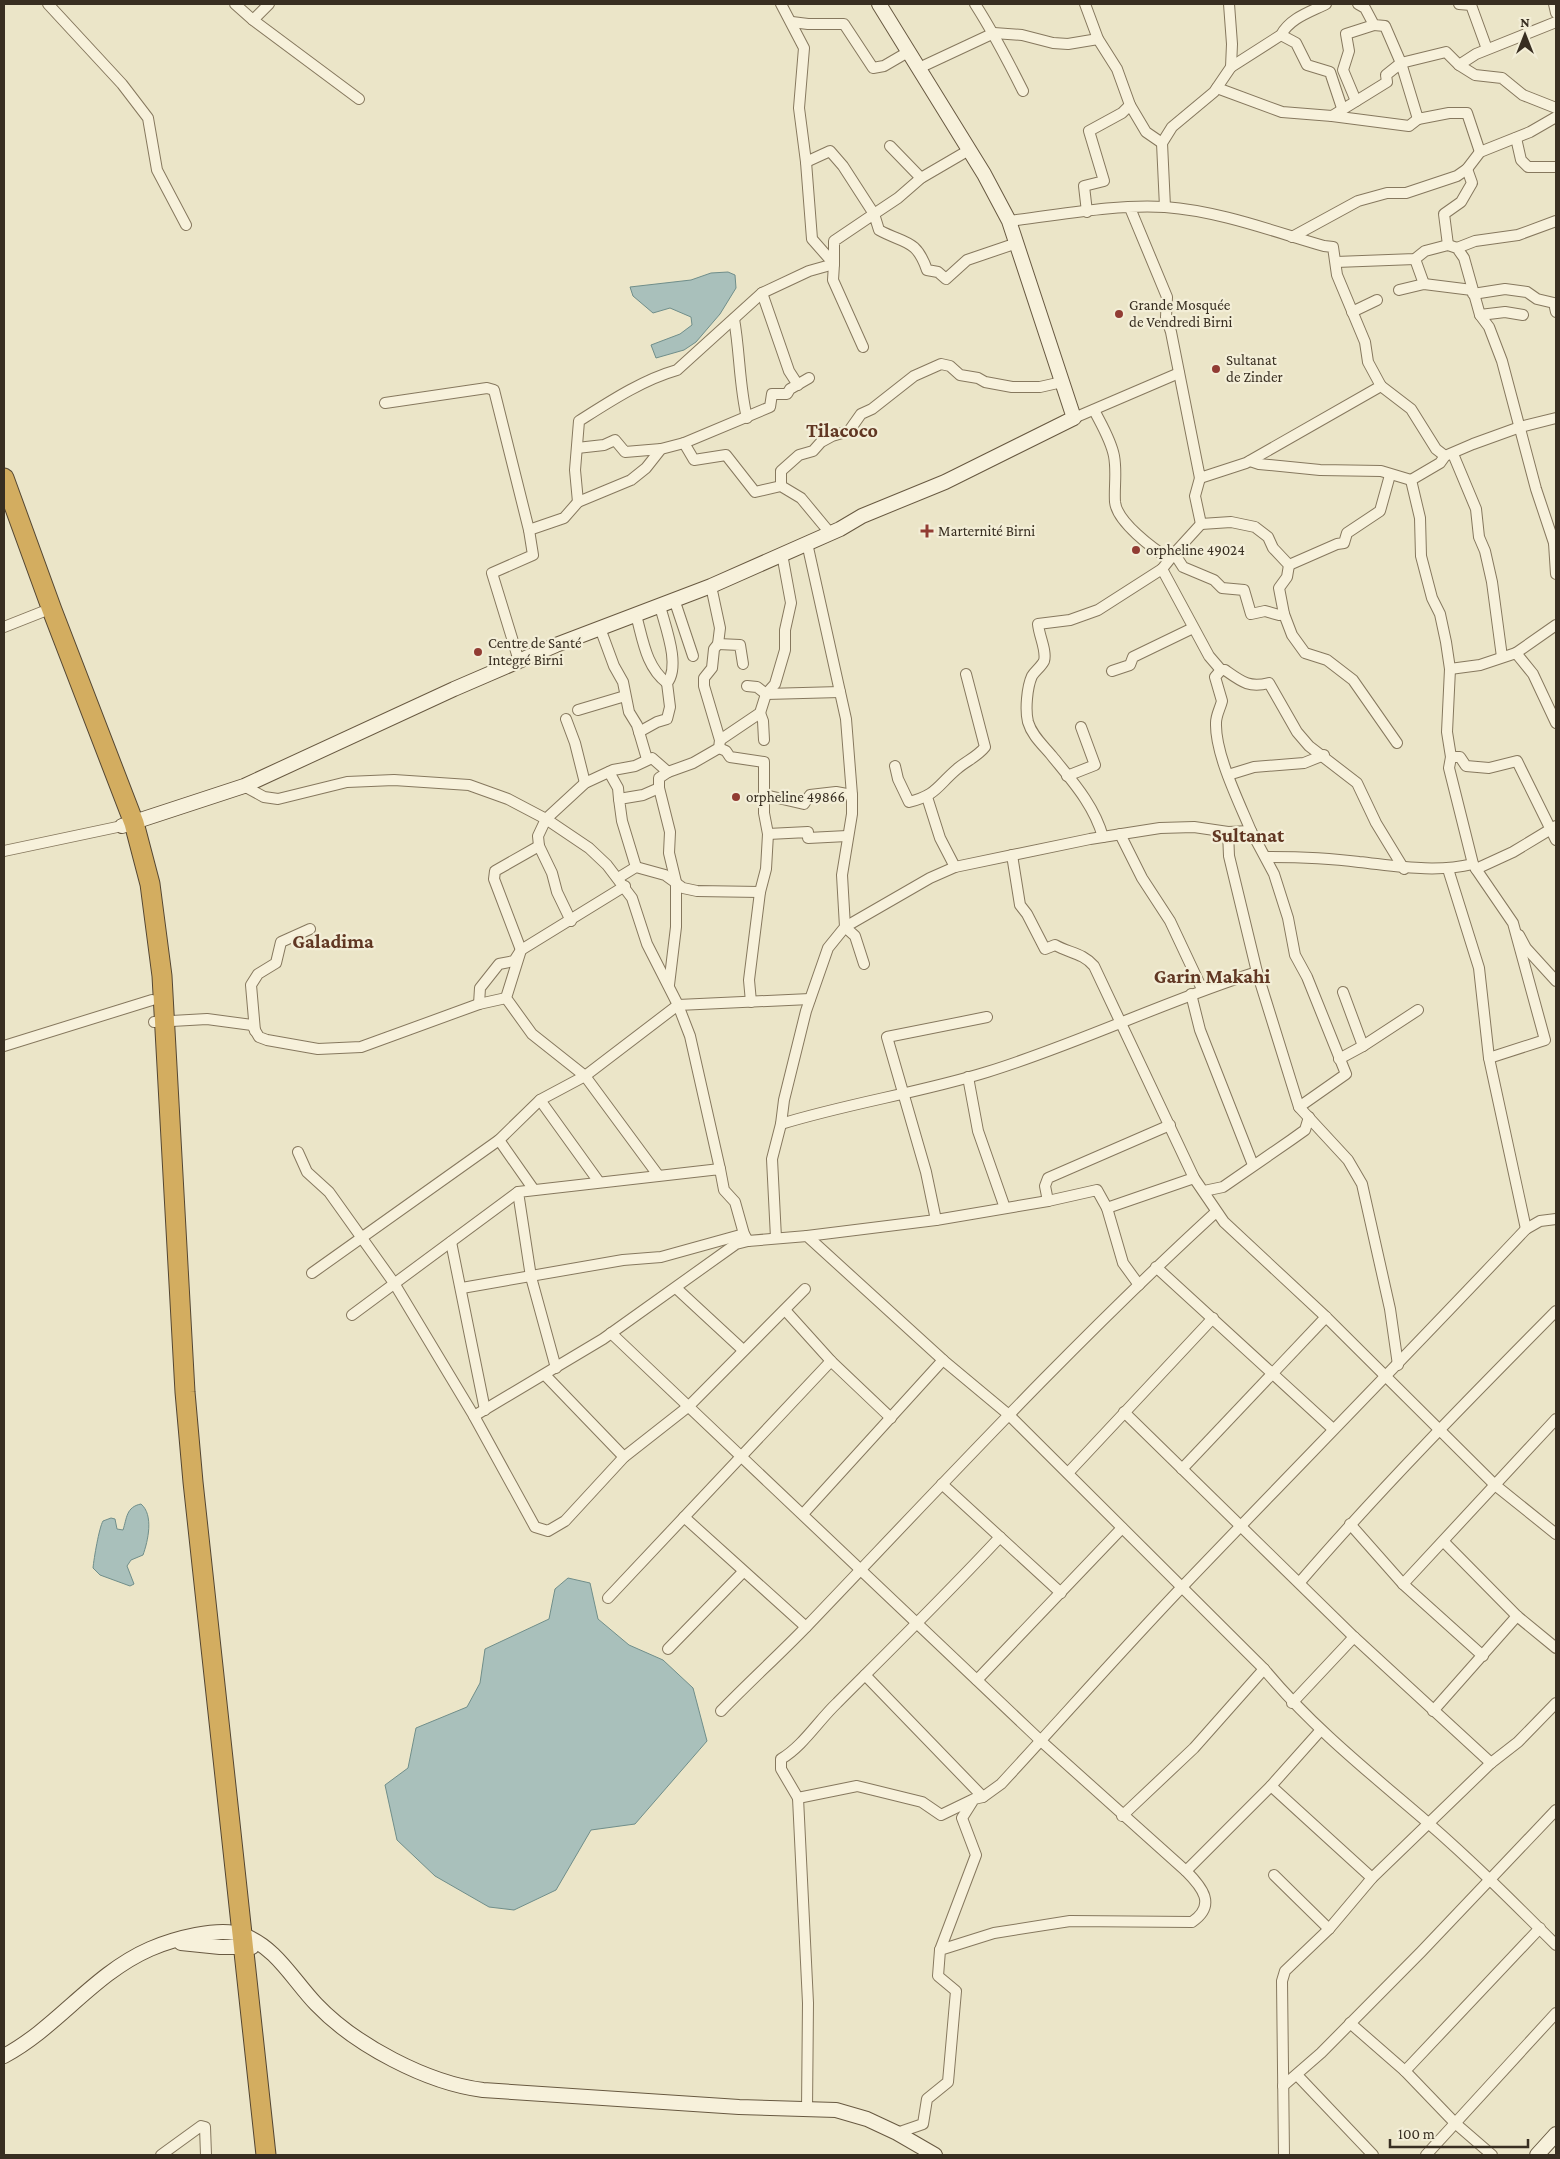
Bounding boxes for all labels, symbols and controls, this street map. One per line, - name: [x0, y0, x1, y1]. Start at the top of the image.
- north arrow: [1500, 10, 1550, 60]
- text: N: [1520, 14, 1530, 30]
- place label: Grande Mosquée de Vendredi Birni: [1129, 297, 1233, 330]
- marker: Grande Mosquée de Vendredi Birni: [1113, 308, 1125, 320]
- place label: Sultanat de Zinder: [1226, 352, 1284, 385]
- marker: Sultanat de Zinder: [1210, 363, 1222, 375]
- district label: Tilacoco: [806, 419, 878, 441]
- place label: Marternité Birni: [938, 523, 1035, 539]
- marker: Marternité Birni: [920, 524, 934, 538]
- place label: orpheline 49024: [1146, 542, 1245, 559]
- marker: orpheline 49024: [1130, 544, 1142, 556]
- place label: Centre de Santé Integré Birni: [488, 635, 582, 669]
- marker: Centre de Santé Integré Birni: [472, 646, 484, 658]
- place label: orpheline 49866: [746, 789, 845, 806]
- marker: orpheline 49866: [730, 791, 742, 803]
- district label: Sultanat: [1212, 824, 1285, 846]
- district label: Galadima: [292, 930, 374, 952]
- district label: Garin Makahi: [1154, 965, 1271, 987]
- scale bar: [1390, 2116, 1528, 2148]
- text: 100 m: [1398, 2126, 1435, 2142]

